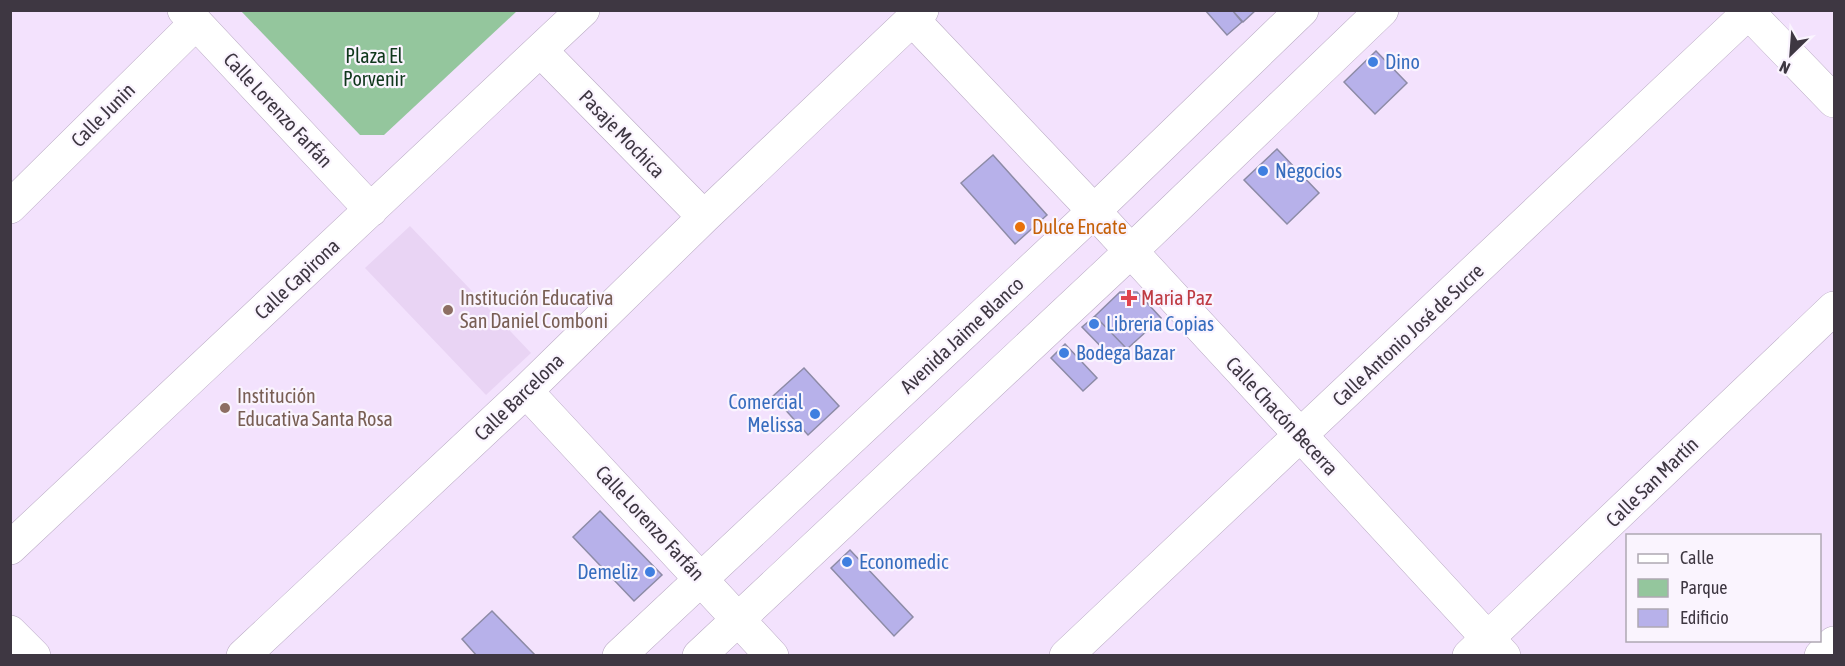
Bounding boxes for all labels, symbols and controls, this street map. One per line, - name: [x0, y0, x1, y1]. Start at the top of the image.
- north arrow: [1761, 24, 1821, 84]
- park label: Plaza El Porvenir: [343, 44, 406, 90]
- street label: Calle Lorenzo Farfán: [219, 47, 337, 172]
- place label: Dino: [1385, 50, 1420, 73]
- marker: Dino: [1366, 55, 1380, 69]
- text: N: [1777, 57, 1793, 78]
- street label: Calle Junin: [66, 78, 139, 151]
- street label: Pasaje Mochica: [575, 85, 670, 182]
- place label: Negocios: [1275, 159, 1342, 182]
- marker: Negocios: [1256, 164, 1270, 178]
- place label: Dulce Encate: [1032, 215, 1127, 238]
- marker: Dulce Encate: [1013, 220, 1027, 234]
- street label: Calle Capirona: [250, 234, 344, 324]
- street label: Calle Antonio José de Sucre: [1327, 259, 1488, 411]
- street label: Avenida Jaime Blanco: [895, 272, 1028, 398]
- place label: Institución Educativa San Daniel Comboni: [460, 286, 614, 332]
- place label: Maria Paz: [1141, 286, 1212, 309]
- marker: Maria Paz: [1122, 291, 1136, 305]
- marker: Institución Educativa San Daniel Comboni: [441, 303, 455, 317]
- place label: Libreria Copias: [1106, 312, 1214, 335]
- marker: Libreria Copias: [1087, 317, 1101, 331]
- place label: Bodega Bazar: [1076, 341, 1176, 364]
- marker: Bodega Bazar: [1057, 346, 1071, 360]
- street label: Calle Barcelona: [469, 348, 568, 445]
- street label: Calle Chacón Becerra: [1222, 352, 1343, 480]
- place label: Institución Educativa Santa Rosa: [237, 384, 393, 430]
- place label: Comercial Melissa: [729, 390, 804, 436]
- marker: Institución Educativa Santa Rosa: [218, 401, 232, 415]
- marker: Comercial Melissa: [808, 407, 822, 421]
- street label: Calle San Martín: [1601, 432, 1702, 531]
- street label: Calle Lorenzo Farfán: [591, 460, 709, 585]
- legend: [1626, 534, 1821, 642]
- text: Calle: [1680, 547, 1714, 568]
- place label: Economedic: [859, 550, 949, 573]
- marker: Economedic: [840, 555, 854, 569]
- place label: Demeliz: [577, 560, 638, 583]
- marker: Demeliz: [643, 565, 657, 579]
- text: Parque: [1680, 577, 1728, 598]
- text: Edificio: [1680, 607, 1729, 628]

